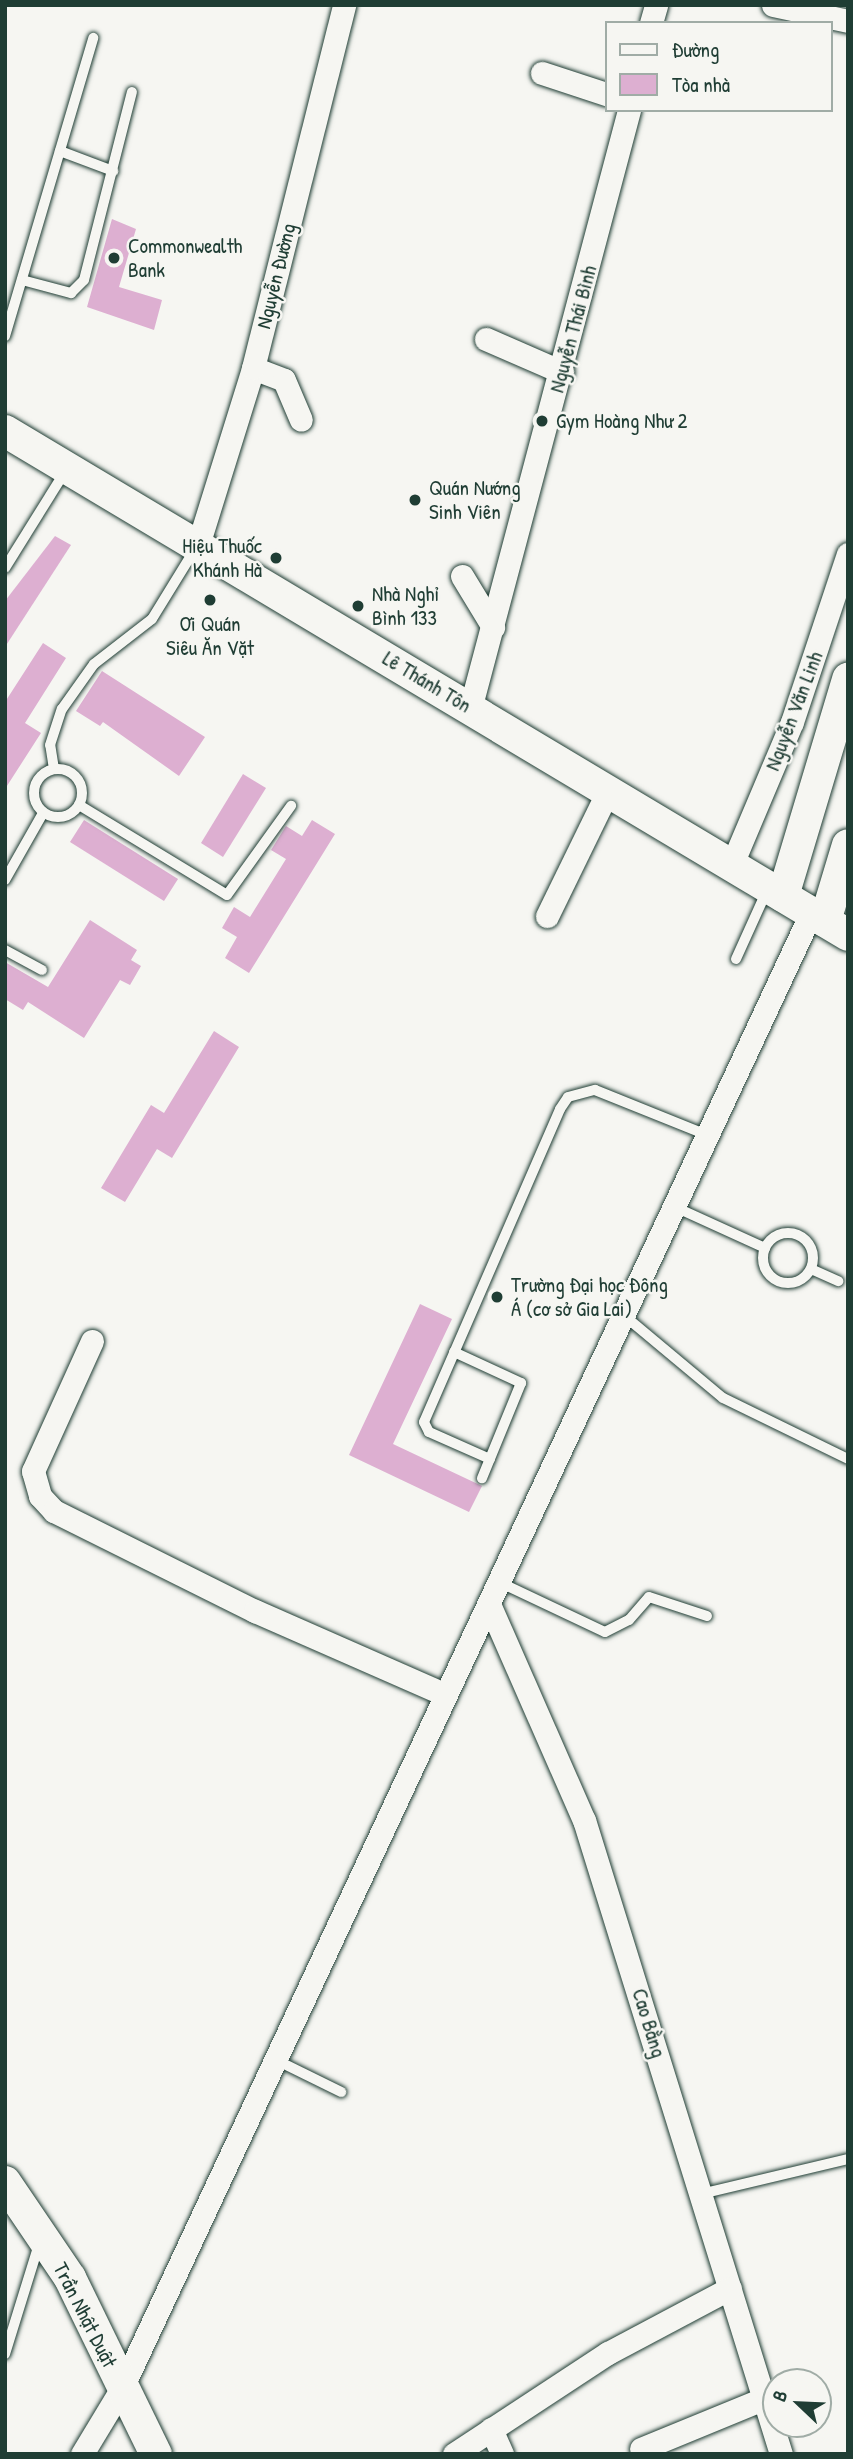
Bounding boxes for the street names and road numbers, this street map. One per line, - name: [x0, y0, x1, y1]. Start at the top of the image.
- street label: Nguyễn Đường: [251, 221, 301, 331]
- street label: Nguyễn Thái Bình: [544, 263, 602, 395]
- street label: Lê Thánh Tôn: [378, 646, 476, 718]
- street label: Nguyễn Văn Linh: [760, 648, 828, 774]
- street label: Cao Bằng: [627, 1985, 671, 2061]
- street label: Trần Nhật Duật: [48, 2258, 122, 2372]

